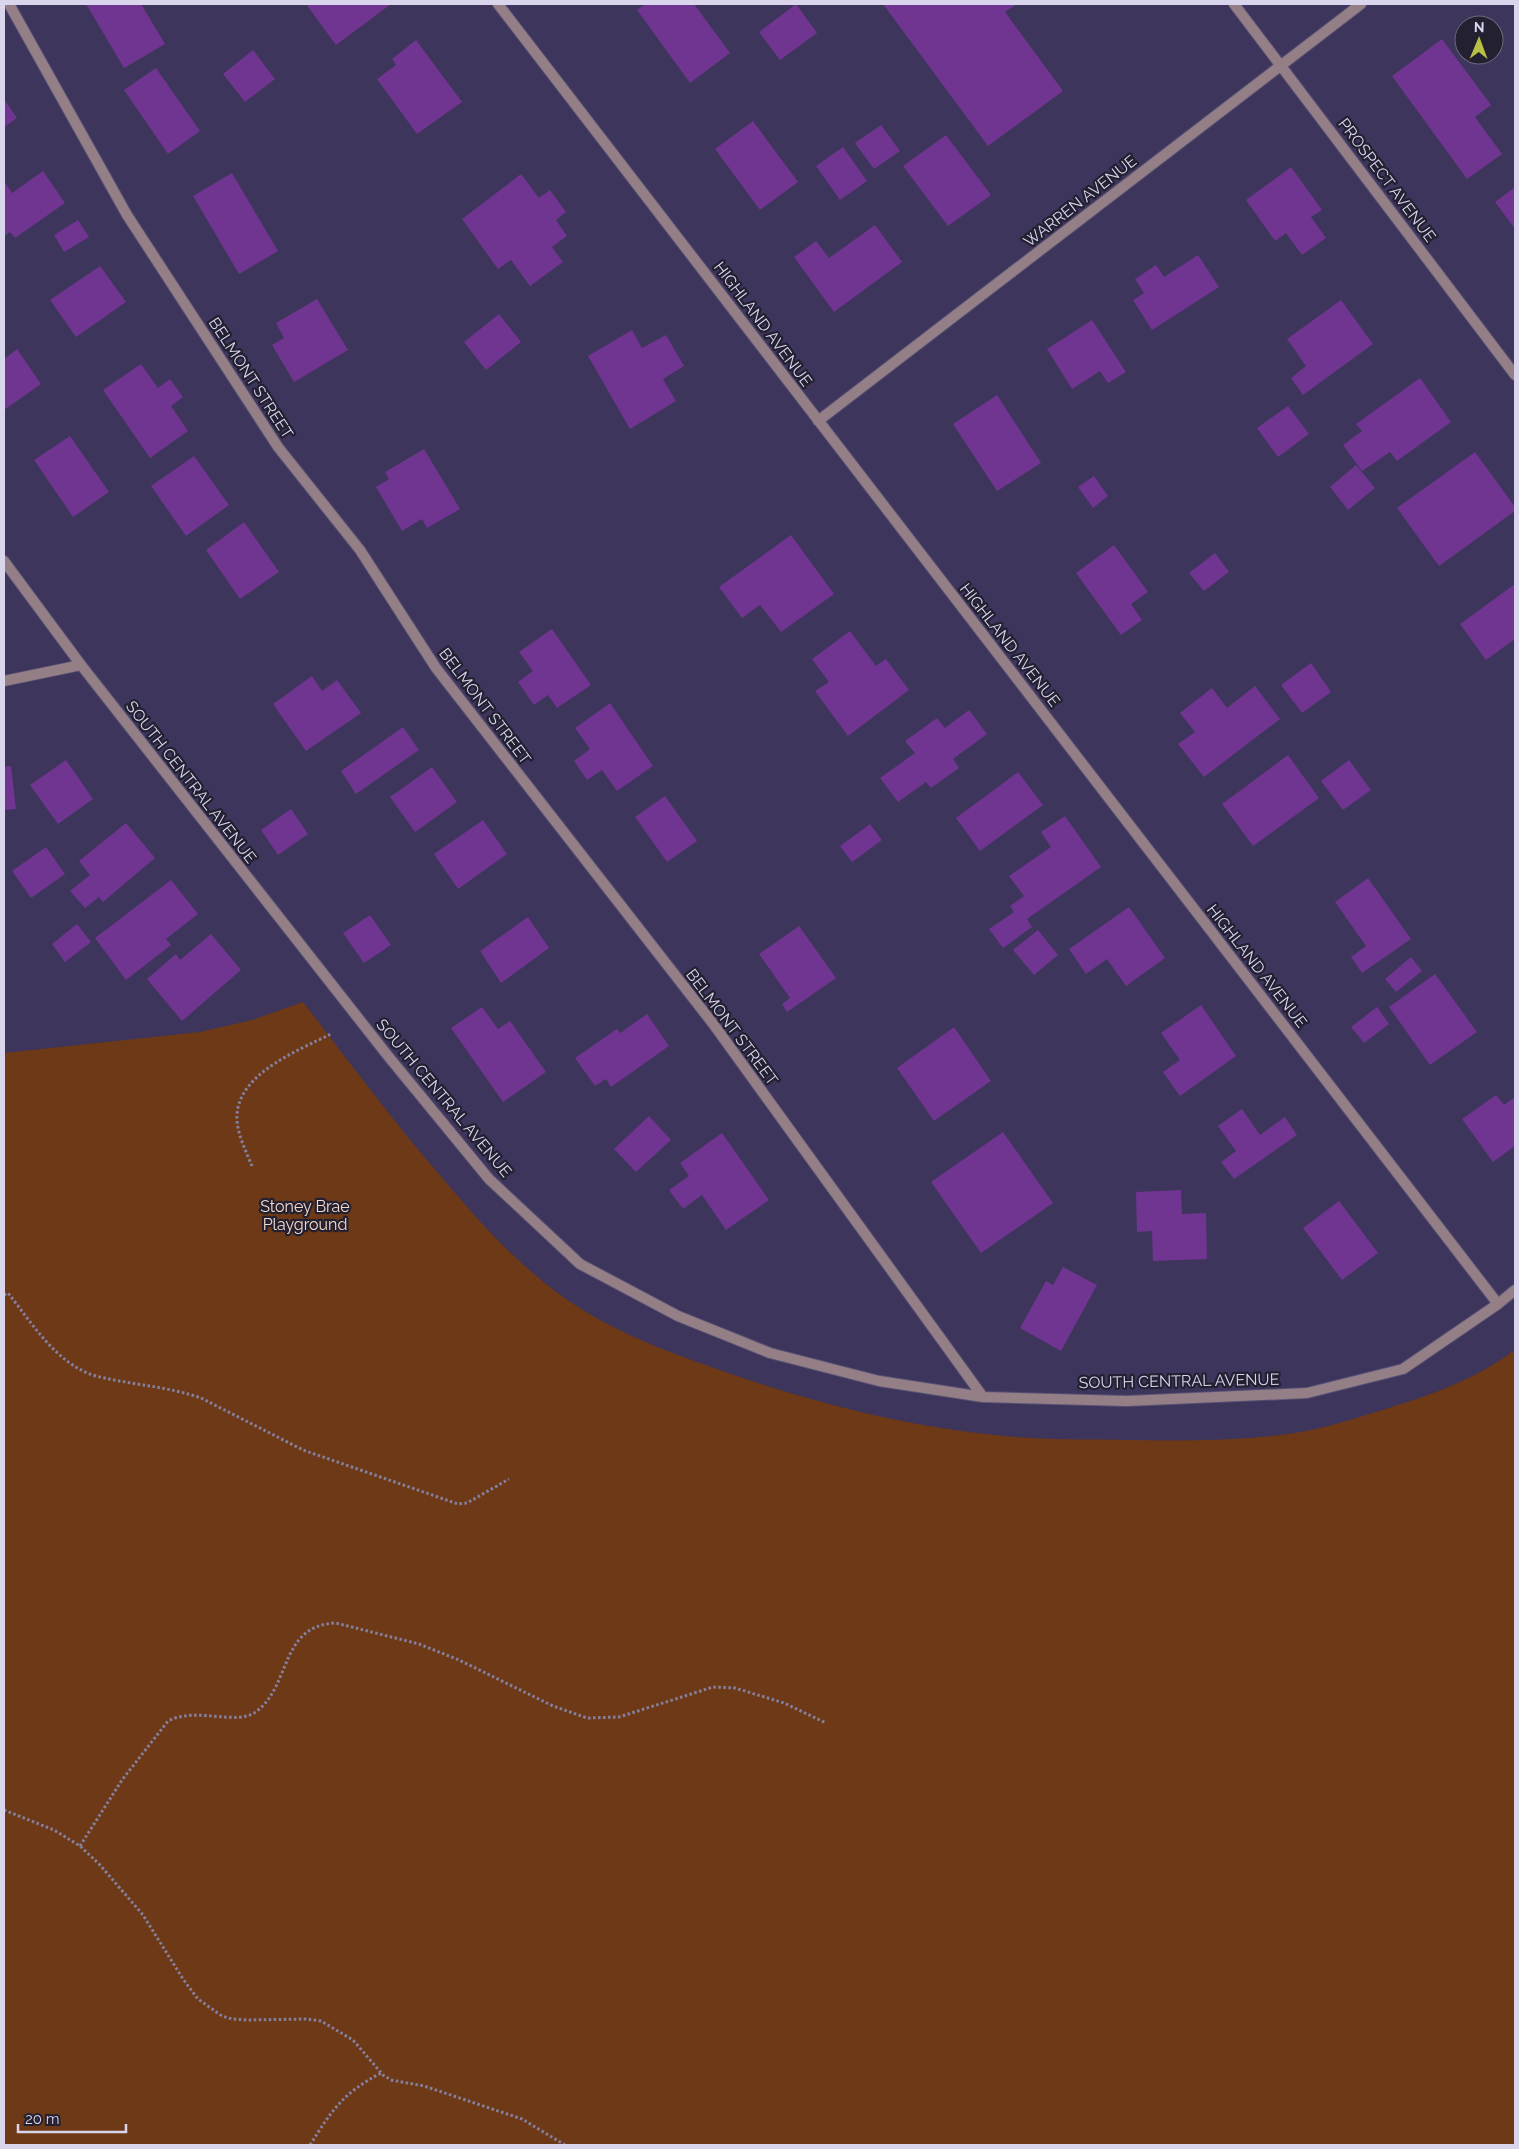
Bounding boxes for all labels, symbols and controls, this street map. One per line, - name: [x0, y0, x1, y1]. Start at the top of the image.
- north arrow: [1454, 15, 1504, 65]
- text: N: [1474, 19, 1485, 35]
- street label: PROSPECT AVENUE: [1334, 114, 1440, 246]
- street label: WARREN AVENUE: [1020, 151, 1140, 251]
- street label: HIGHLAND AVENUE: [710, 258, 816, 390]
- street label: BELMONT STREET: [205, 314, 297, 442]
- street label: HIGHLAND AVENUE: [956, 580, 1064, 711]
- street label: BELMONT STREET: [435, 644, 535, 768]
- street label: SOUTH CENTRAL AVENUE: [122, 697, 260, 867]
- street label: HIGHLAND AVENUE: [1203, 901, 1311, 1032]
- street label: BELMONT STREET: [682, 965, 782, 1089]
- street label: SOUTH CENTRAL AVENUE: [372, 1015, 516, 1181]
- park label: Stoney Brae Playground: [260, 1197, 350, 1234]
- street label: SOUTH CENTRAL AVENUE: [1079, 1370, 1280, 1392]
- scale bar: [18, 2102, 125, 2134]
- text: 20 m: [25, 2110, 60, 2128]

